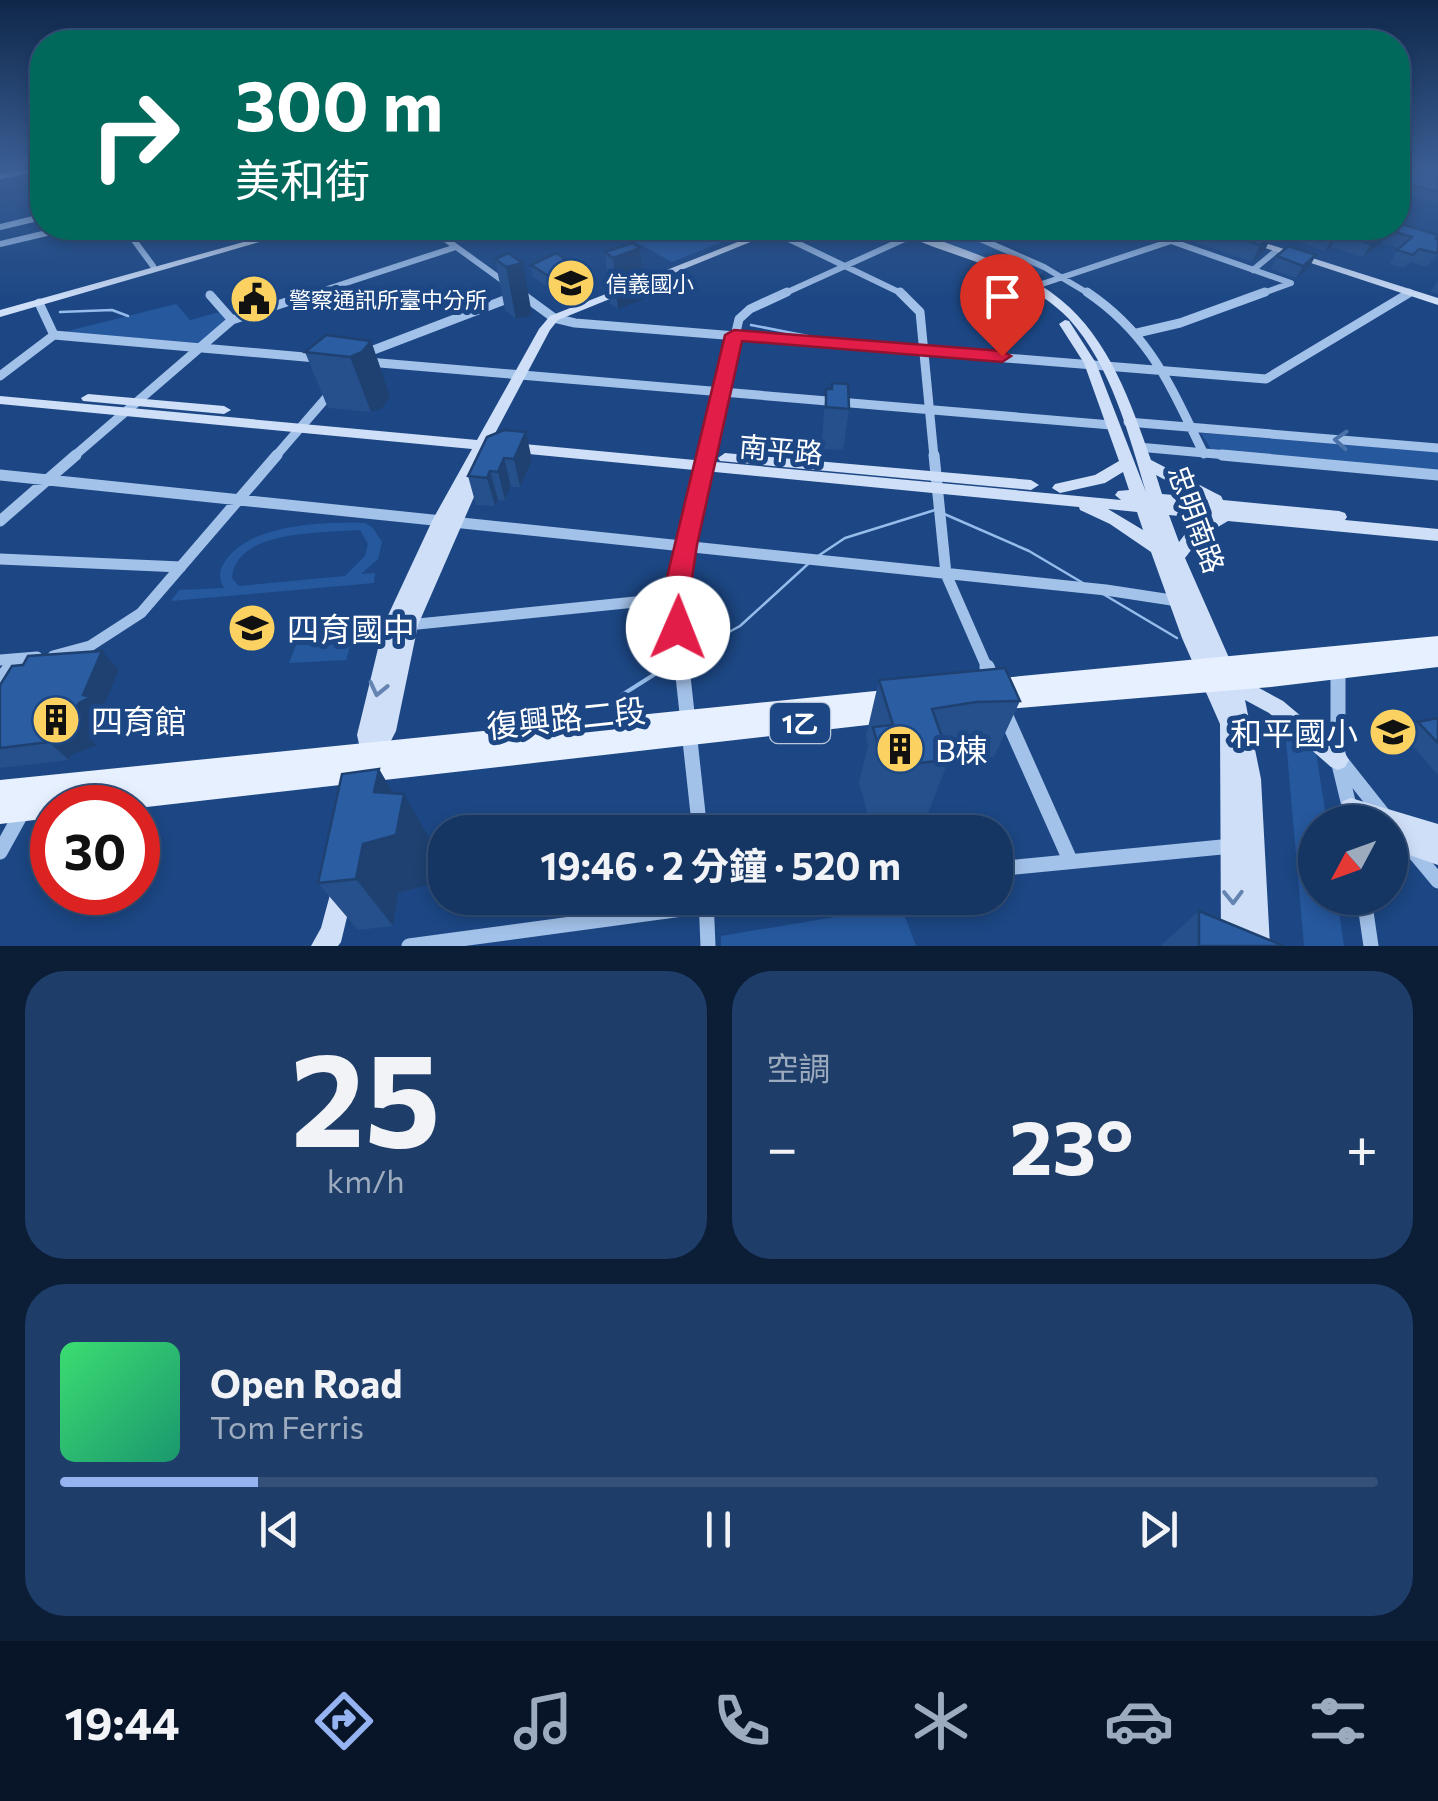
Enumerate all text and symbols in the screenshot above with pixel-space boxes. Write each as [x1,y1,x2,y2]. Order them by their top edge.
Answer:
text: 300 m [235,60,443,145]
icon: right [70,70,200,200]
text: 美和街 [235,151,370,206]
pin [960,254,1045,357]
school or university icon: 信義國小 [545,257,597,309]
icon: arrive [975,269,1030,324]
place label: 信義國小 [606,270,694,297]
public building icon: 警察通訊所臺中分所 [228,273,280,325]
place label: 警察通訊所臺中分所 [289,286,487,313]
street label: 南平路 [738,428,824,470]
one-way arrow [1332,430,1348,451]
street label: 忠明南路 [1162,461,1232,577]
position arrow [626,576,730,680]
school or university icon: 四育國中 [226,602,278,654]
place label: 四育國中 [287,608,415,648]
one-way arrow [369,680,390,697]
street label: 復興路二段 [484,689,648,745]
building icon: 四育館 [30,694,82,746]
place label: 四育館 [91,700,187,740]
road number: 1乙 [770,703,830,743]
school or university icon: 和平國小 [1367,706,1419,758]
place label: 和平國小 [1230,712,1358,752]
building icon: B棟 [874,723,926,775]
place label: B棟 [935,729,988,769]
speed limit sign: 30 [30,785,160,915]
north arrow [1298,805,1408,915]
map controls [1298,805,1408,915]
text: 19:46 · 2 分鐘 · 520 m [540,841,901,888]
one-way arrow [1223,889,1244,905]
text: 25 [291,1015,441,1174]
text: 空調 [767,1047,831,1087]
text: 23° [1010,1099,1134,1190]
text: − [767,1112,798,1179]
text: + [1346,1112,1378,1179]
text: km/h [327,1160,405,1200]
text: Open Road [210,1359,403,1406]
text: Tom Ferris [210,1406,364,1446]
icon: previous [252,1502,307,1557]
icon: pause [691,1502,746,1557]
icon: next [1131,1502,1186,1557]
icon: directions [309,1686,379,1756]
icon: music [508,1686,578,1756]
icon: phone [707,1686,777,1756]
icon: climate [906,1686,976,1756]
icon: car [1104,1686,1174,1756]
icon: filters [1303,1686,1373,1756]
text: 19:44 [64,1694,180,1749]

